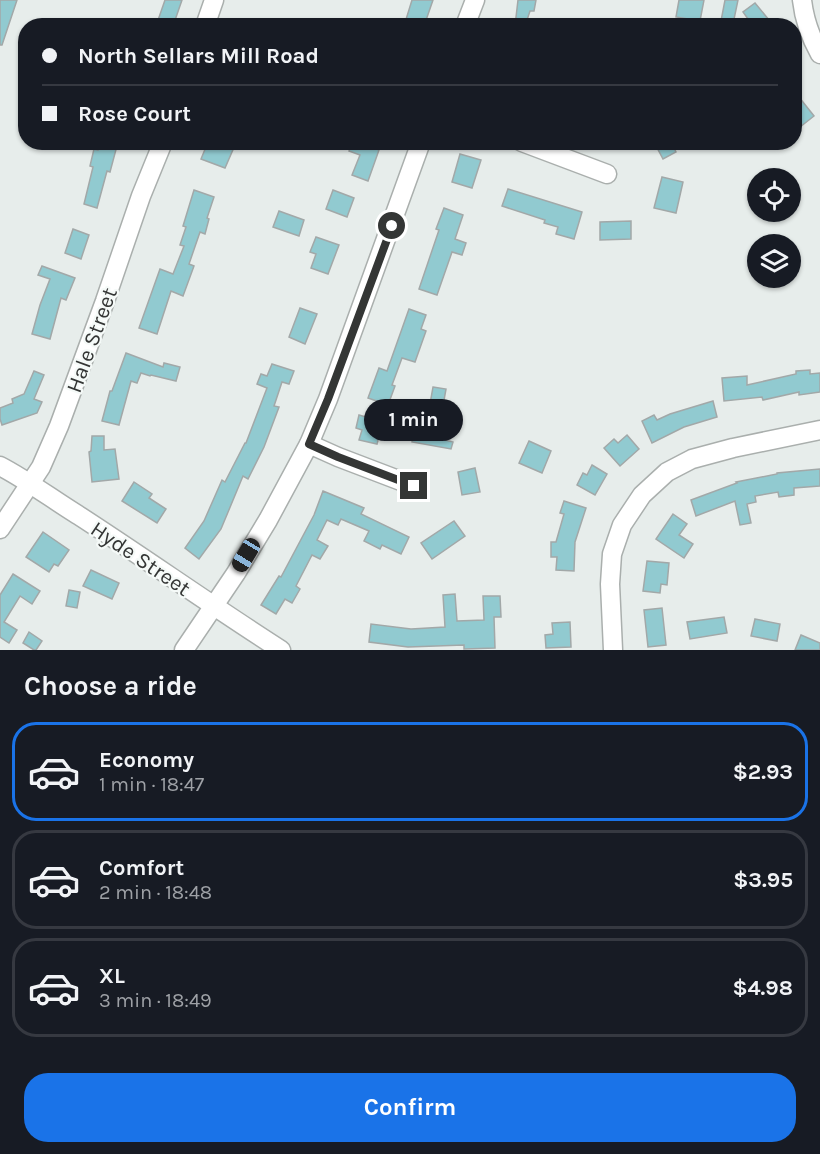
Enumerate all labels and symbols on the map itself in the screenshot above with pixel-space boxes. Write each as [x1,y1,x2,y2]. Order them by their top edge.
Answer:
route start [378,212,405,239]
street label: Hale Street [61,284,123,396]
callout: 1 min [364,399,464,441]
route end [400,472,427,499]
street label: Hyde Street [86,516,195,602]
car [229,535,263,575]

